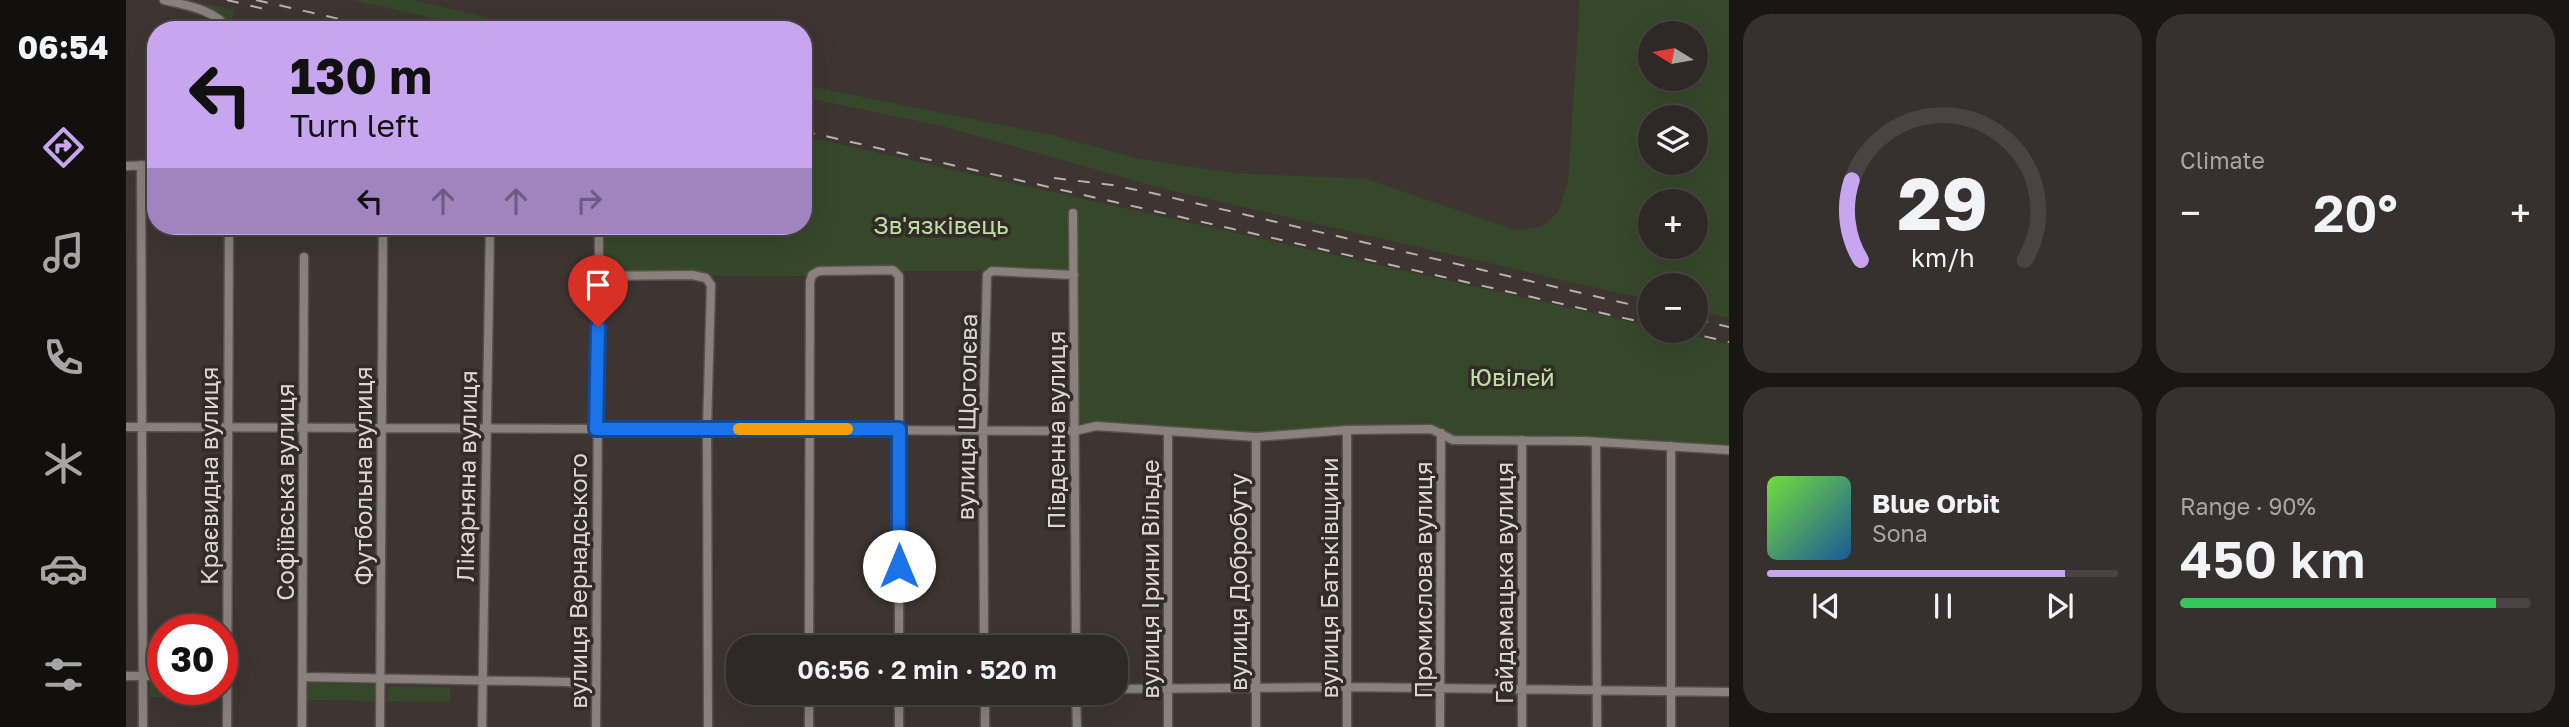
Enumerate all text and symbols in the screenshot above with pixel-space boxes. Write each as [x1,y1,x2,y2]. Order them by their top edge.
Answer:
north arrow [1638,21,1708,91]
map controls [1638,21,1708,343]
text: 06:54 [18,28,108,66]
text: 130 m [290,46,432,105]
icon: left [175,49,266,140]
button: layers [1638,105,1708,175]
text: Turn left [290,106,419,144]
icon: directions [39,123,88,172]
text: Climate [2180,146,2265,174]
text: 29 [1897,159,1988,246]
text: 20° [2313,181,2398,243]
icon: left [351,182,389,220]
icon: ahead [424,182,462,220]
icon: ahead [497,182,535,220]
icon: right [570,182,608,220]
button: + [1638,189,1708,259]
text: − [2180,190,2201,235]
text: + [2510,190,2531,235]
park label: Зв'язківець [873,210,1009,239]
icon: music [39,228,88,277]
text: km/h [1911,241,1974,272]
pin [568,255,628,327]
icon: arrive [579,266,617,304]
button: − [1638,273,1708,343]
street label: вулиця Щоголєва [950,313,982,521]
street label: Південна вулиця [1041,331,1070,529]
icon: phone [39,333,88,382]
park label: Ювілей [1469,362,1555,391]
street label: Футбольна вулиця [348,366,377,586]
street label: Краєвидна вулиця [194,367,223,585]
street label: Лікарняна вулиця [450,370,482,582]
street label: Софіївська вулиця [270,383,299,601]
icon: climate [39,439,88,488]
street label: вулиця Вернадського [563,453,592,709]
street label: вулиця Батьківщини [1314,457,1343,699]
street label: вулиця Ірини Вільде [1135,459,1164,699]
street label: Промислова вулиця [1408,461,1437,699]
street label: Гайдамацька вулиця [1489,462,1518,704]
street label: вулиця Добробуту [1223,473,1252,691]
text: Blue Orbit [1872,488,2000,519]
text: Range · 90% [2180,492,2316,520]
text: Sona [1872,519,1928,547]
text: 450 km [2180,527,2365,589]
position arrow [862,529,936,603]
icon: car [39,544,88,593]
icon: previous [1807,587,1845,625]
icon: pause [1924,587,1962,625]
icon: next [2041,587,2079,625]
speed limit sign: 30 [147,614,238,705]
icon: filters [39,650,88,699]
text: 06:56 · 2 min · 520 m [797,654,1057,685]

